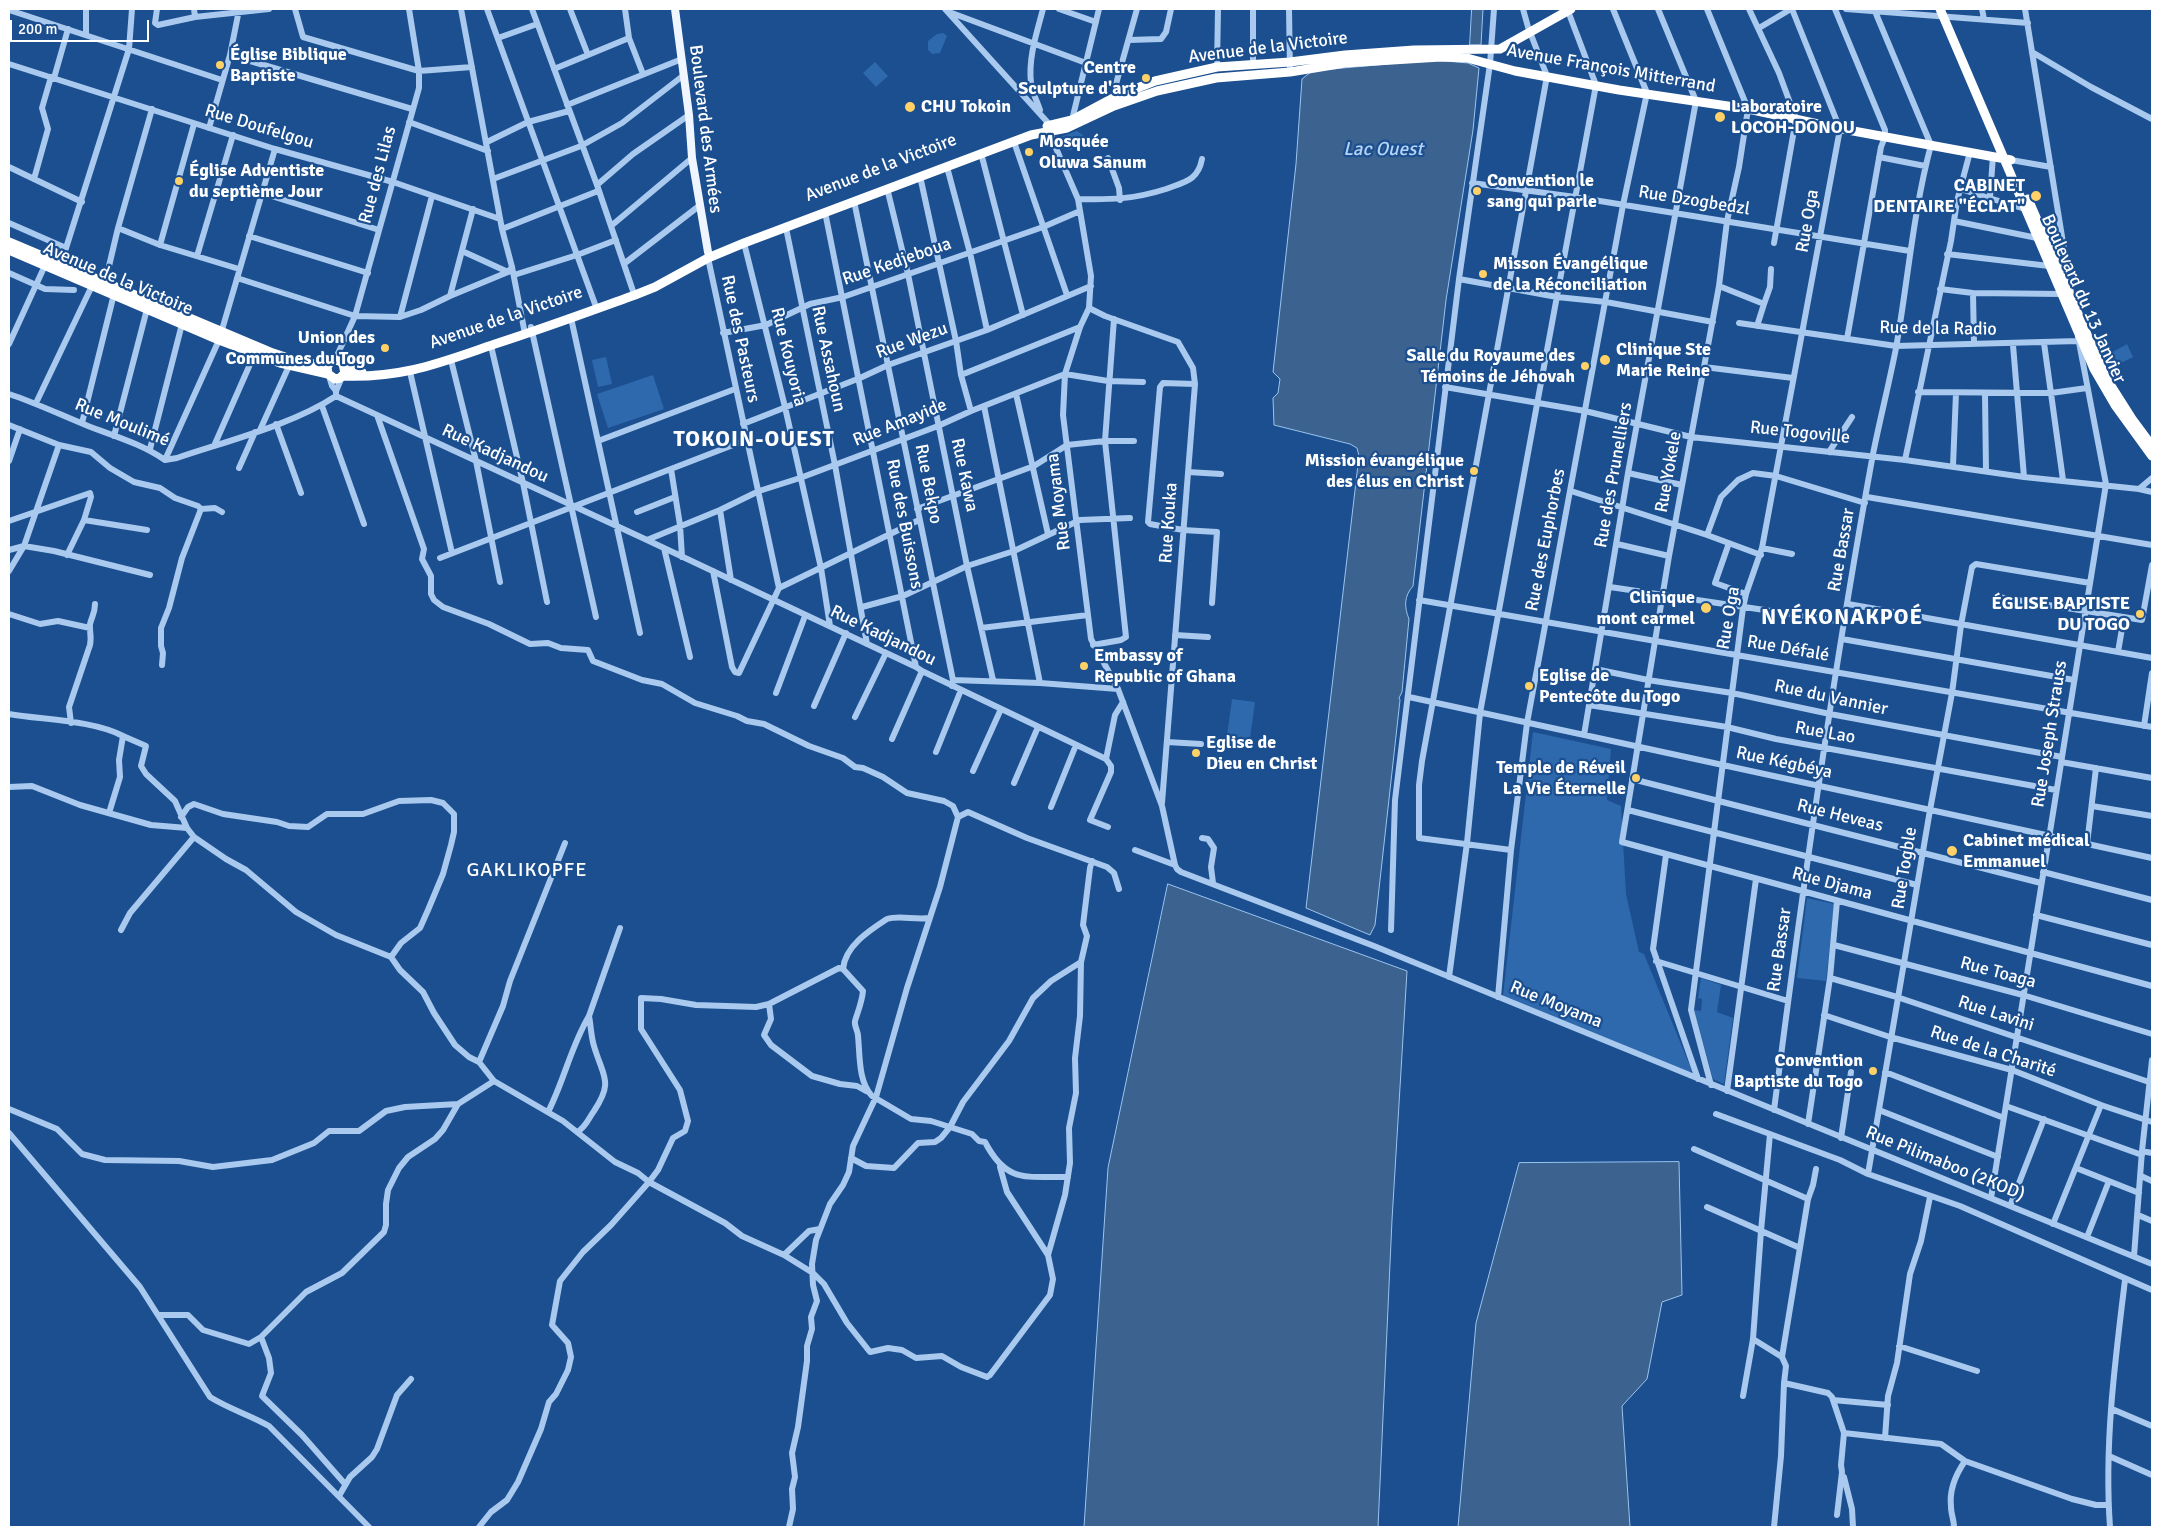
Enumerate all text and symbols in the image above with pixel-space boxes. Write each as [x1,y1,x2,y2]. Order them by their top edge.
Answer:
scale bar [12,10,151,42]
text: 200 m [18,20,58,38]
street label: Avenue de la Victoire [1187,27,1349,69]
street label: Avenue François Mitterrand [1505,40,1717,98]
place label: Église Biblique Baptiste [230,44,347,86]
street label: Boulevard des Armées [684,44,726,214]
place label: Centre Sculpture d'art [1018,57,1136,100]
marker: Église Biblique Baptiste [214,59,226,71]
marker: Centre Sculpture d'art [1140,72,1152,84]
place label: CHU Tokoin [921,96,1011,118]
place label: Laboratoire LOCOH-DONOU [1731,96,1855,138]
street label: Rue Doufelgou [202,100,316,154]
marker: CHU Tokoin [903,100,917,114]
marker: Laboratoire LOCOH-DONOU [1713,110,1727,124]
street label: Rue des Lilas [355,124,401,226]
street label: Avenue de la Victoire [802,129,960,207]
place label: Mosquée Oluwa Sanum [1039,131,1147,173]
water label: Lac Ouest [1343,139,1423,161]
marker: Mosquée Oluwa Sanum [1023,146,1035,158]
place label: Église Adventiste du septième Jour [189,160,324,202]
place label: Convention le sang qui parle [1487,170,1597,212]
marker: Église Adventiste du septième Jour [173,175,185,187]
place label: CABINET DENTAIRE "ÉCLAT" [1873,175,2025,218]
street label: Rue Dzogbedzl [1637,182,1751,220]
marker: Convention le sang qui parle [1471,185,1483,197]
street label: Rue Oga [1792,188,1824,254]
marker: CABINET DENTAIRE "ÉCLAT" [2029,189,2043,203]
street label: Boulevard du 13 Janvier [2036,211,2130,387]
street label: Rue Kedjeboua [840,233,954,291]
street label: Avenue de la Victoire [40,238,196,320]
place label: Misson Évangélique de la Réconciliation [1493,253,1648,296]
marker: Misson Évangélique de la Réconciliation [1477,268,1489,280]
street label: Rue des Pasteurs [716,273,764,405]
street label: Avenue de la Victoire [427,282,585,354]
street label: Rue Assahoun [806,304,850,414]
street label: Rue Kouyoria [765,305,811,409]
street label: Rue de la Radio [1879,317,1997,341]
street label: Rue Wezu [873,318,951,364]
place label: Union des Communes du Togo [225,327,375,369]
place label: Clinique Ste Marie Reine [1616,339,1711,382]
marker: Union des Communes du Togo [379,342,391,354]
place label: Salle du Royaume des Témoins de Jéhovah [1406,345,1575,388]
marker: Clinique Ste Marie Reine [1598,353,1612,367]
marker: Salle du Royaume des Témoins de Jéhovah [1579,360,1591,372]
street label: Rue Moulimé [71,394,173,452]
street label: Rue Amayide [850,394,950,452]
street label: Rue des Prunelliers [1591,401,1637,549]
street label: Rue Togoville [1749,417,1851,449]
street label: Rue Kadjandou [438,420,552,488]
district label: TOKOIN-OUEST [672,427,836,453]
street label: Rue Yokele [1651,430,1687,514]
street label: Rue Kawa [946,436,982,514]
street label: Rue Bekpo [910,442,946,526]
place label: Mission évangélique des élus en Christ [1305,450,1464,492]
street label: Rue Moyama [1042,452,1076,552]
street label: Rue des Buissons [881,457,927,591]
marker: Mission évangélique des élus en Christ [1468,465,1480,477]
street label: Rue des Euphorbes [1522,467,1570,613]
street label: Rue Kouka [1155,482,1183,564]
street label: Rue Bassar [1824,506,1860,594]
street label: Rue Oga [1713,585,1745,651]
place label: Clinique mont carmel [1596,587,1695,630]
place label: ÉGLISE BAPTISTE DU TOGO [1992,593,2130,636]
street label: Rue Kadjandou [827,601,939,671]
marker: Clinique mont carmel [1699,601,1713,615]
district label: NYÉKONAKPOÉ [1760,605,1924,631]
marker: ÉGLISE BAPTISTE DU TOGO [2134,608,2146,620]
street label: Rue Défalé [1745,631,1831,667]
place label: Embassy of Republic of Ghana [1094,645,1236,688]
street label: Rue Joseph Strauss [2028,659,2072,809]
marker: Embassy of Republic of Ghana [1078,660,1090,672]
place label: Eglise de Pentecôte du Togo [1539,665,1680,708]
street label: Rue du Vannier [1772,675,1890,721]
marker: Eglise de Pentecôte du Togo [1523,680,1535,692]
street label: Rue Lao [1793,717,1857,749]
place label: Eglise de Dieu en Christ [1206,732,1317,774]
street label: Rue Kégbéya [1734,742,1834,784]
marker: Eglise de Dieu en Christ [1190,747,1202,759]
place label: Temple de Réveil La Vie Éternelle [1496,757,1626,800]
marker: Temple de Réveil La Vie Éternelle [1630,772,1642,784]
street label: Rue Heveas [1795,795,1885,837]
street label: Rue Togble [1888,825,1922,911]
place label: Cabinet médical Emmanuel [1963,830,2090,872]
marker: Cabinet médical Emmanuel [1945,844,1959,858]
district label: GAKLIKOPFE [465,859,589,883]
street label: Rue Djama [1789,863,1875,905]
street label: Rue Bassar [1763,907,1797,993]
street label: Rue Toaga [1958,953,2038,993]
street label: Rue Moyama [1507,977,1605,1033]
street label: Rue Lavini [1955,992,2037,1036]
street label: Rue de la Charité [1927,1022,2059,1082]
place label: Convention Baptiste du Togo [1734,1050,1863,1092]
marker: Convention Baptiste du Togo [1867,1065,1879,1077]
street label: Rue Pilimaboo (2KOD) [1862,1122,2028,1206]

